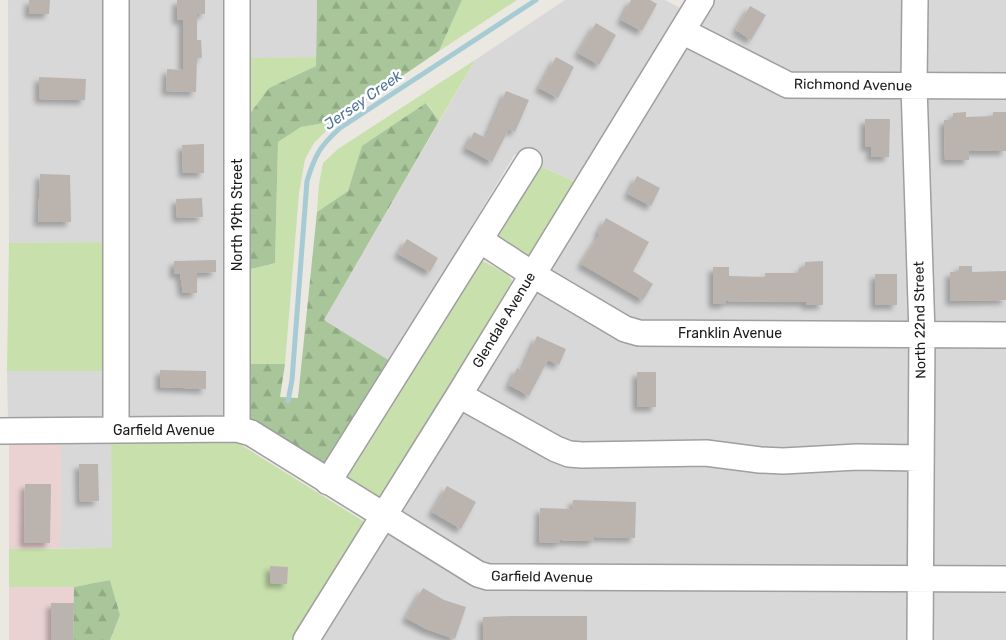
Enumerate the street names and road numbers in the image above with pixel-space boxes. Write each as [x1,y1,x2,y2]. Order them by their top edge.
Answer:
street label: Richmond Avenue [794,75,912,95]
street label: North 19th Street [229,158,246,271]
street label: North 22nd Street [910,261,930,379]
street label: Glendale Avenue [469,269,539,371]
street label: Franklin Avenue [678,325,782,342]
street label: Garfield Avenue [113,422,215,439]
street label: Garfield Avenue [491,568,593,586]

